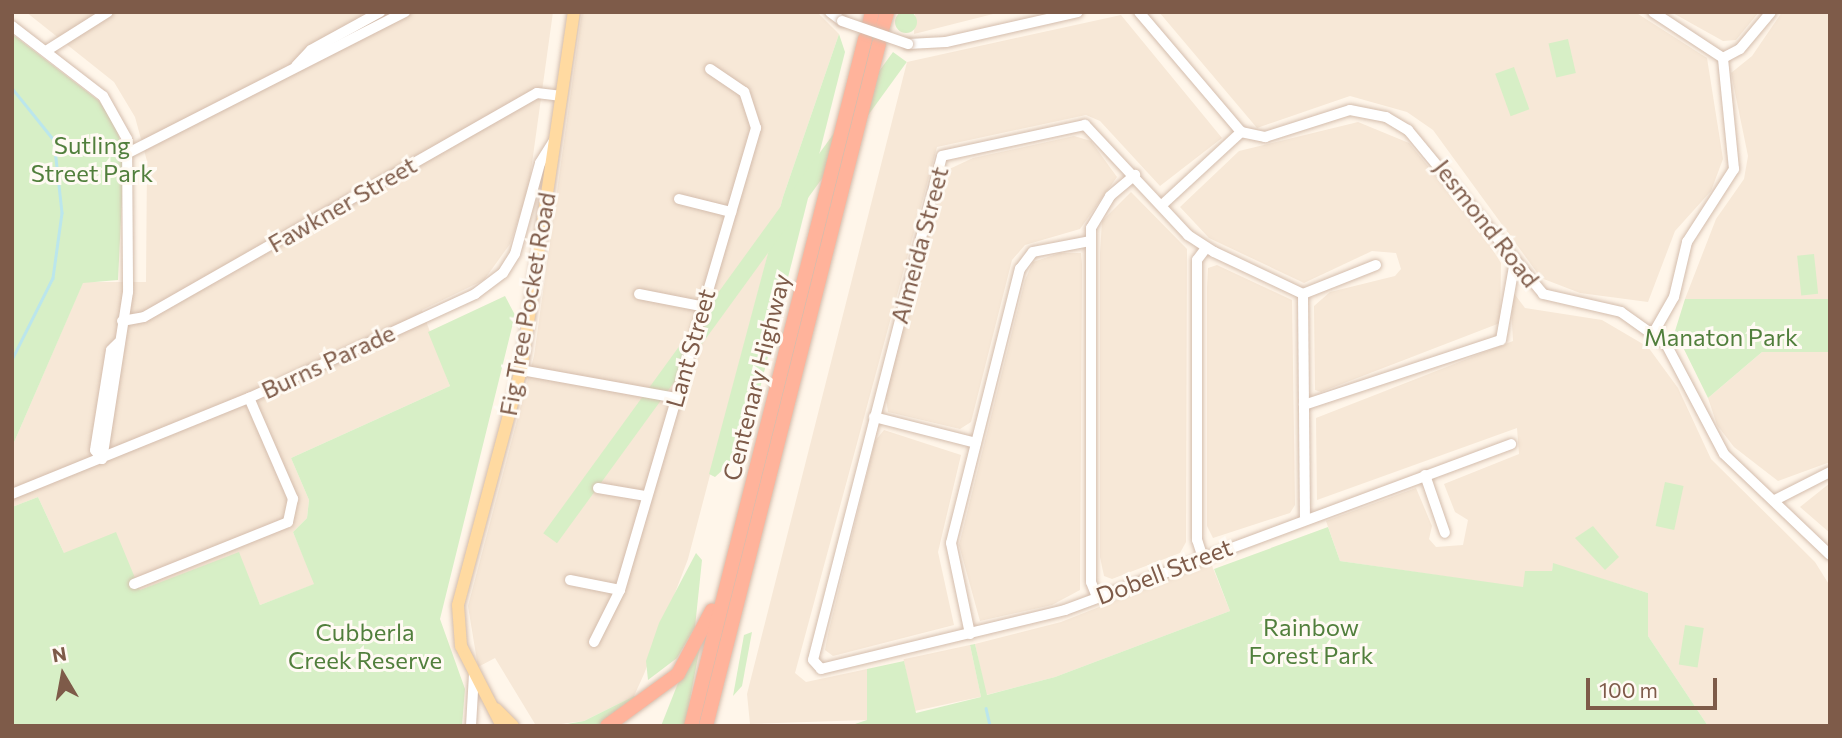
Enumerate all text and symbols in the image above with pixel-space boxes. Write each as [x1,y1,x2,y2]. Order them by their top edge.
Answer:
park label: Sutling Street Park [31,131,153,187]
street label: Fawkner Street [263,150,421,258]
street label: Jesmond Road [1428,153,1546,293]
street label: Almeida Street [884,163,954,327]
street label: Fig Tree Pocket Road [493,190,561,418]
street label: Centenary Highway [716,270,796,484]
street label: Lant Street [659,285,721,411]
street label: Burns Parade [257,318,399,404]
park label: Manaton Park [1644,323,1798,351]
street label: Dobell Street [1092,532,1236,610]
park label: Rainbow Forest Park [1249,613,1373,669]
park label: Cubberla Creek Reserve [288,618,442,674]
north arrow [28,640,98,710]
text: N [50,641,68,666]
scale bar [1590,664,1721,708]
text: 100 m [1599,677,1658,702]

